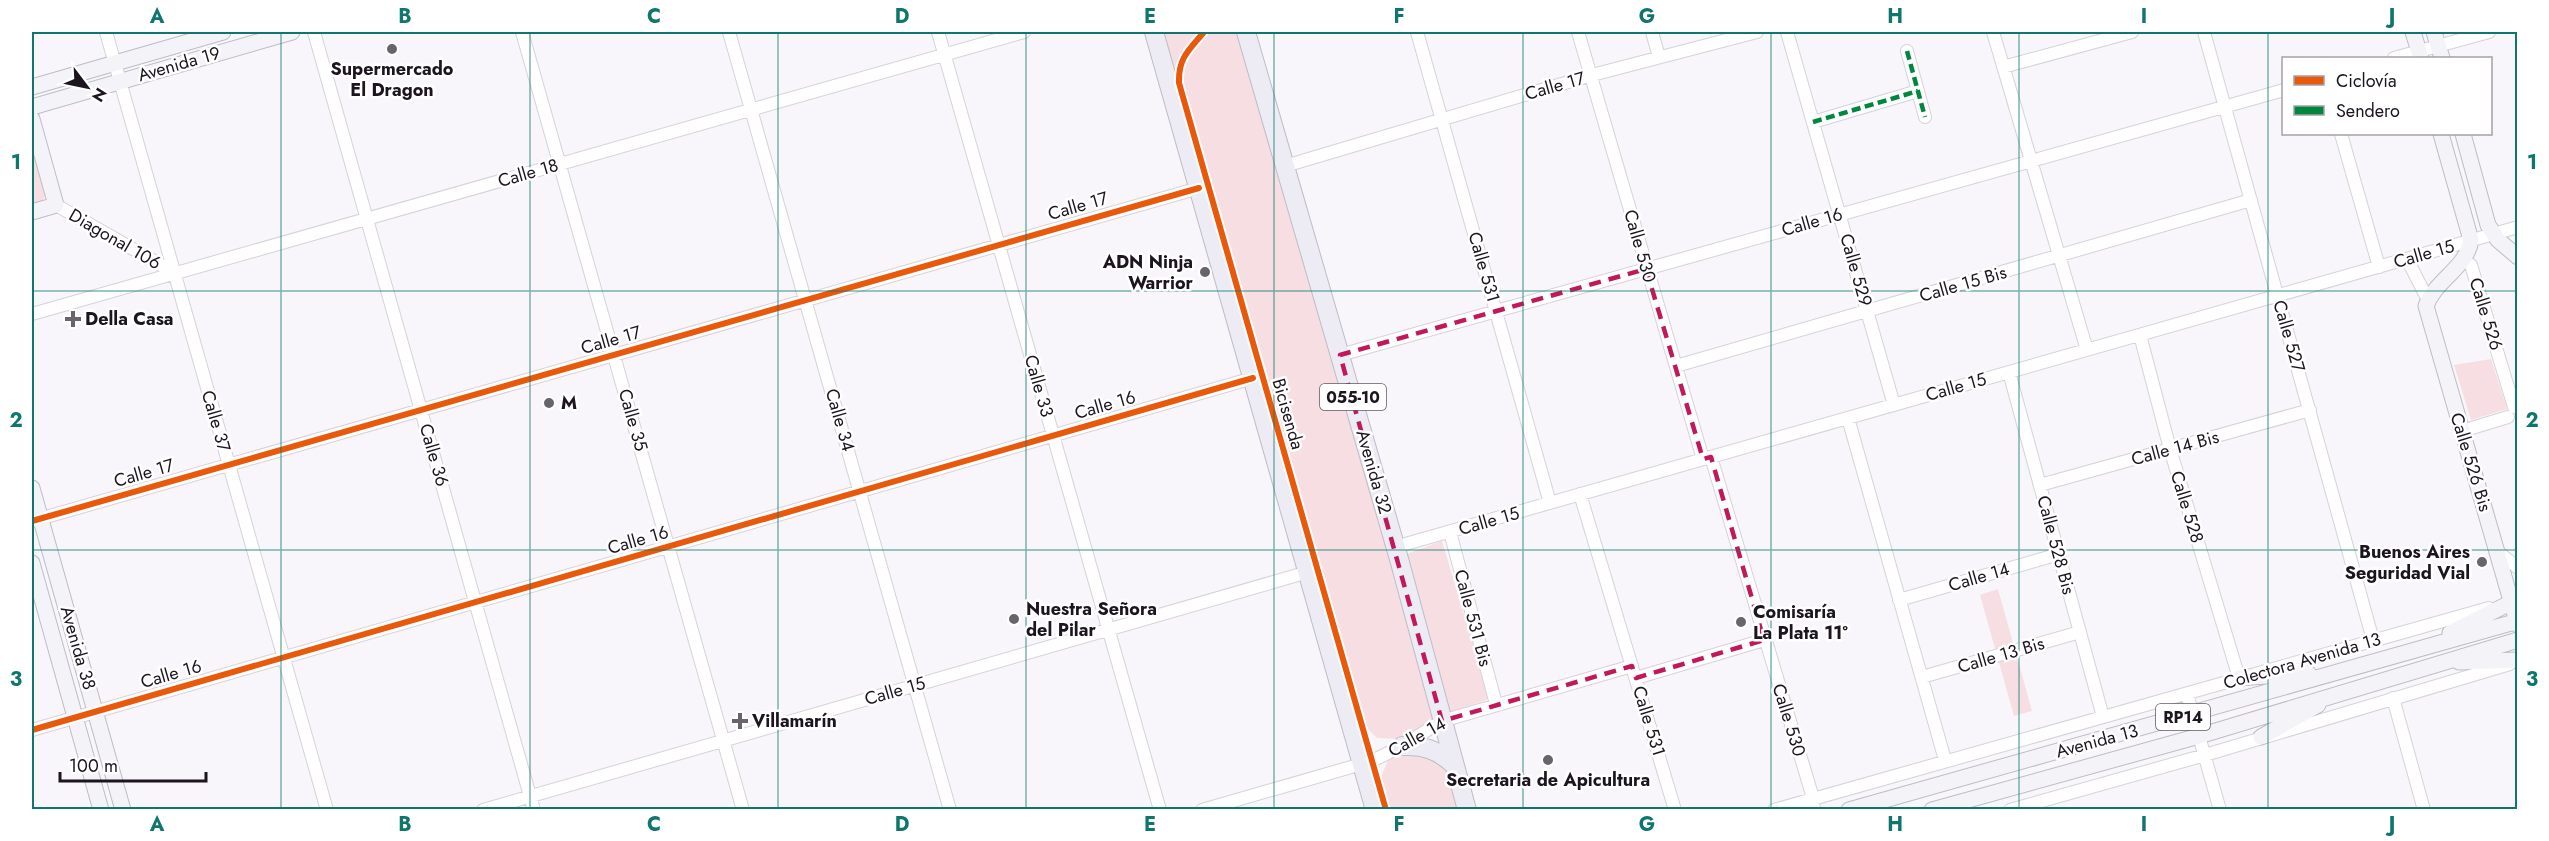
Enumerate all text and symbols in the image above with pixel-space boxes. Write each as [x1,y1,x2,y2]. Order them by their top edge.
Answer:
text: A [149,2,165,31]
text: B [398,2,412,31]
text: C [647,2,661,31]
text: D [895,2,909,31]
text: E [1144,2,1156,31]
text: F [1393,2,1405,31]
text: G [1639,2,1655,31]
text: H [1887,2,1903,31]
text: I [2141,2,2147,31]
text: J [2385,2,2395,31]
street label: Avenida 19 [135,40,223,88]
marker: Supermercado El Dragon [385,42,399,56]
place label: Supermercado El Dragon [331,56,454,103]
north arrow [57,57,117,117]
legend [2282,57,2492,135]
street label: Calle 17 [1522,65,1589,107]
text: Ciclovía [2336,68,2397,94]
text: N [86,83,112,106]
text: Sendero [2336,98,2400,124]
text: 1 [11,148,21,177]
text: 1 [2527,148,2537,177]
street label: Calle 18 [495,152,561,194]
street label: Calle 17 [1045,185,1112,227]
street label: Calle 16 [1778,201,1846,243]
street label: Diagonal 106 [64,202,166,276]
street label: Calle 530 [1617,207,1663,286]
street label: Calle 531 [1462,229,1506,305]
street label: Calle 529 [1833,231,1879,309]
street label: Calle 15 [2391,233,2457,275]
place label: ADN Ninja Warrior [1102,249,1194,296]
street label: Calle 15 Bis [1916,259,2010,309]
marker: ADN Ninja Warrior [1198,265,1212,279]
street label: Calle 526 [2463,274,2509,354]
street label: Calle 527 [2266,297,2312,376]
place label: Della Casa [85,306,174,332]
marker: Della Casa [66,312,80,326]
street label: Calle 17 [578,319,645,361]
street label: Calle 33 [1018,352,1060,420]
street label: Calle 15 [1923,366,1989,408]
street label: Bicisenda [1265,375,1311,453]
street label: Calle 16 [1071,384,1139,426]
road number: 055-10 [1320,384,1386,410]
street label: Calle 35 [612,386,654,454]
street label: Calle 34 [819,386,861,454]
street label: Calle 37 [195,387,237,455]
place label: M [561,390,577,416]
marker: M [542,396,556,410]
text: 2 [9,406,23,435]
text: 2 [2525,406,2539,435]
street label: Calle 526 Bis [2444,409,2498,515]
street label: Calle 36 [413,421,455,489]
street label: Calle 14 Bis [2128,424,2222,472]
street label: Avenida 32 [1350,427,1398,517]
street label: Calle 17 [111,452,178,494]
street label: Calle 528 [2164,468,2210,546]
street label: Calle 528 Bis [2030,493,2082,597]
street label: Calle 15 [1456,500,1522,542]
street label: Calle 16 [604,519,672,561]
place label: Buenos Aires Seguridad Vial [2345,539,2470,586]
marker: Buenos Aires Seguridad Vial [2475,555,2489,569]
street label: Calle 14 [1945,556,2013,598]
street label: Calle 531 Bis [1448,567,1498,669]
place label: Nuestra Señora del Pilar [1026,596,1157,643]
place label: Comisaría La Plata 11° [1753,599,1849,646]
street label: Avenida 38 [54,603,102,693]
marker: Nuestra Señora del Pilar [1007,612,1021,626]
marker: Comisaría La Plata 11° [1734,615,1748,629]
street label: Colectora Avenida 13 [2220,626,2384,696]
street label: Calle 13 Bis [1955,630,2047,680]
street label: Calle 16 [137,653,205,695]
text: 3 [10,665,22,694]
text: 3 [2526,665,2538,694]
street label: Calle 15 [862,670,928,712]
street label: Calle 530 [1766,680,1812,760]
street label: Calle 531 [1626,683,1672,759]
road number: RP14 [2156,704,2210,730]
place label: Villamarín [751,708,837,734]
street label: Calle 14 [1383,710,1451,764]
marker: Villamarín [733,714,747,728]
street label: Avenida 13 [2053,717,2141,764]
scale bar [60,745,206,783]
text: 100 m [69,753,118,779]
marker: Secretaria de Apicultura [1541,753,1555,767]
place label: Secretaria de Apicultura [1446,767,1650,793]
text: A [149,810,165,839]
text: B [398,810,412,839]
text: C [647,810,661,839]
text: D [895,810,909,839]
text: E [1144,810,1156,839]
text: F [1393,810,1405,839]
text: G [1639,810,1655,839]
text: H [1887,810,1903,839]
text: I [2141,810,2147,839]
text: J [2385,810,2395,839]

